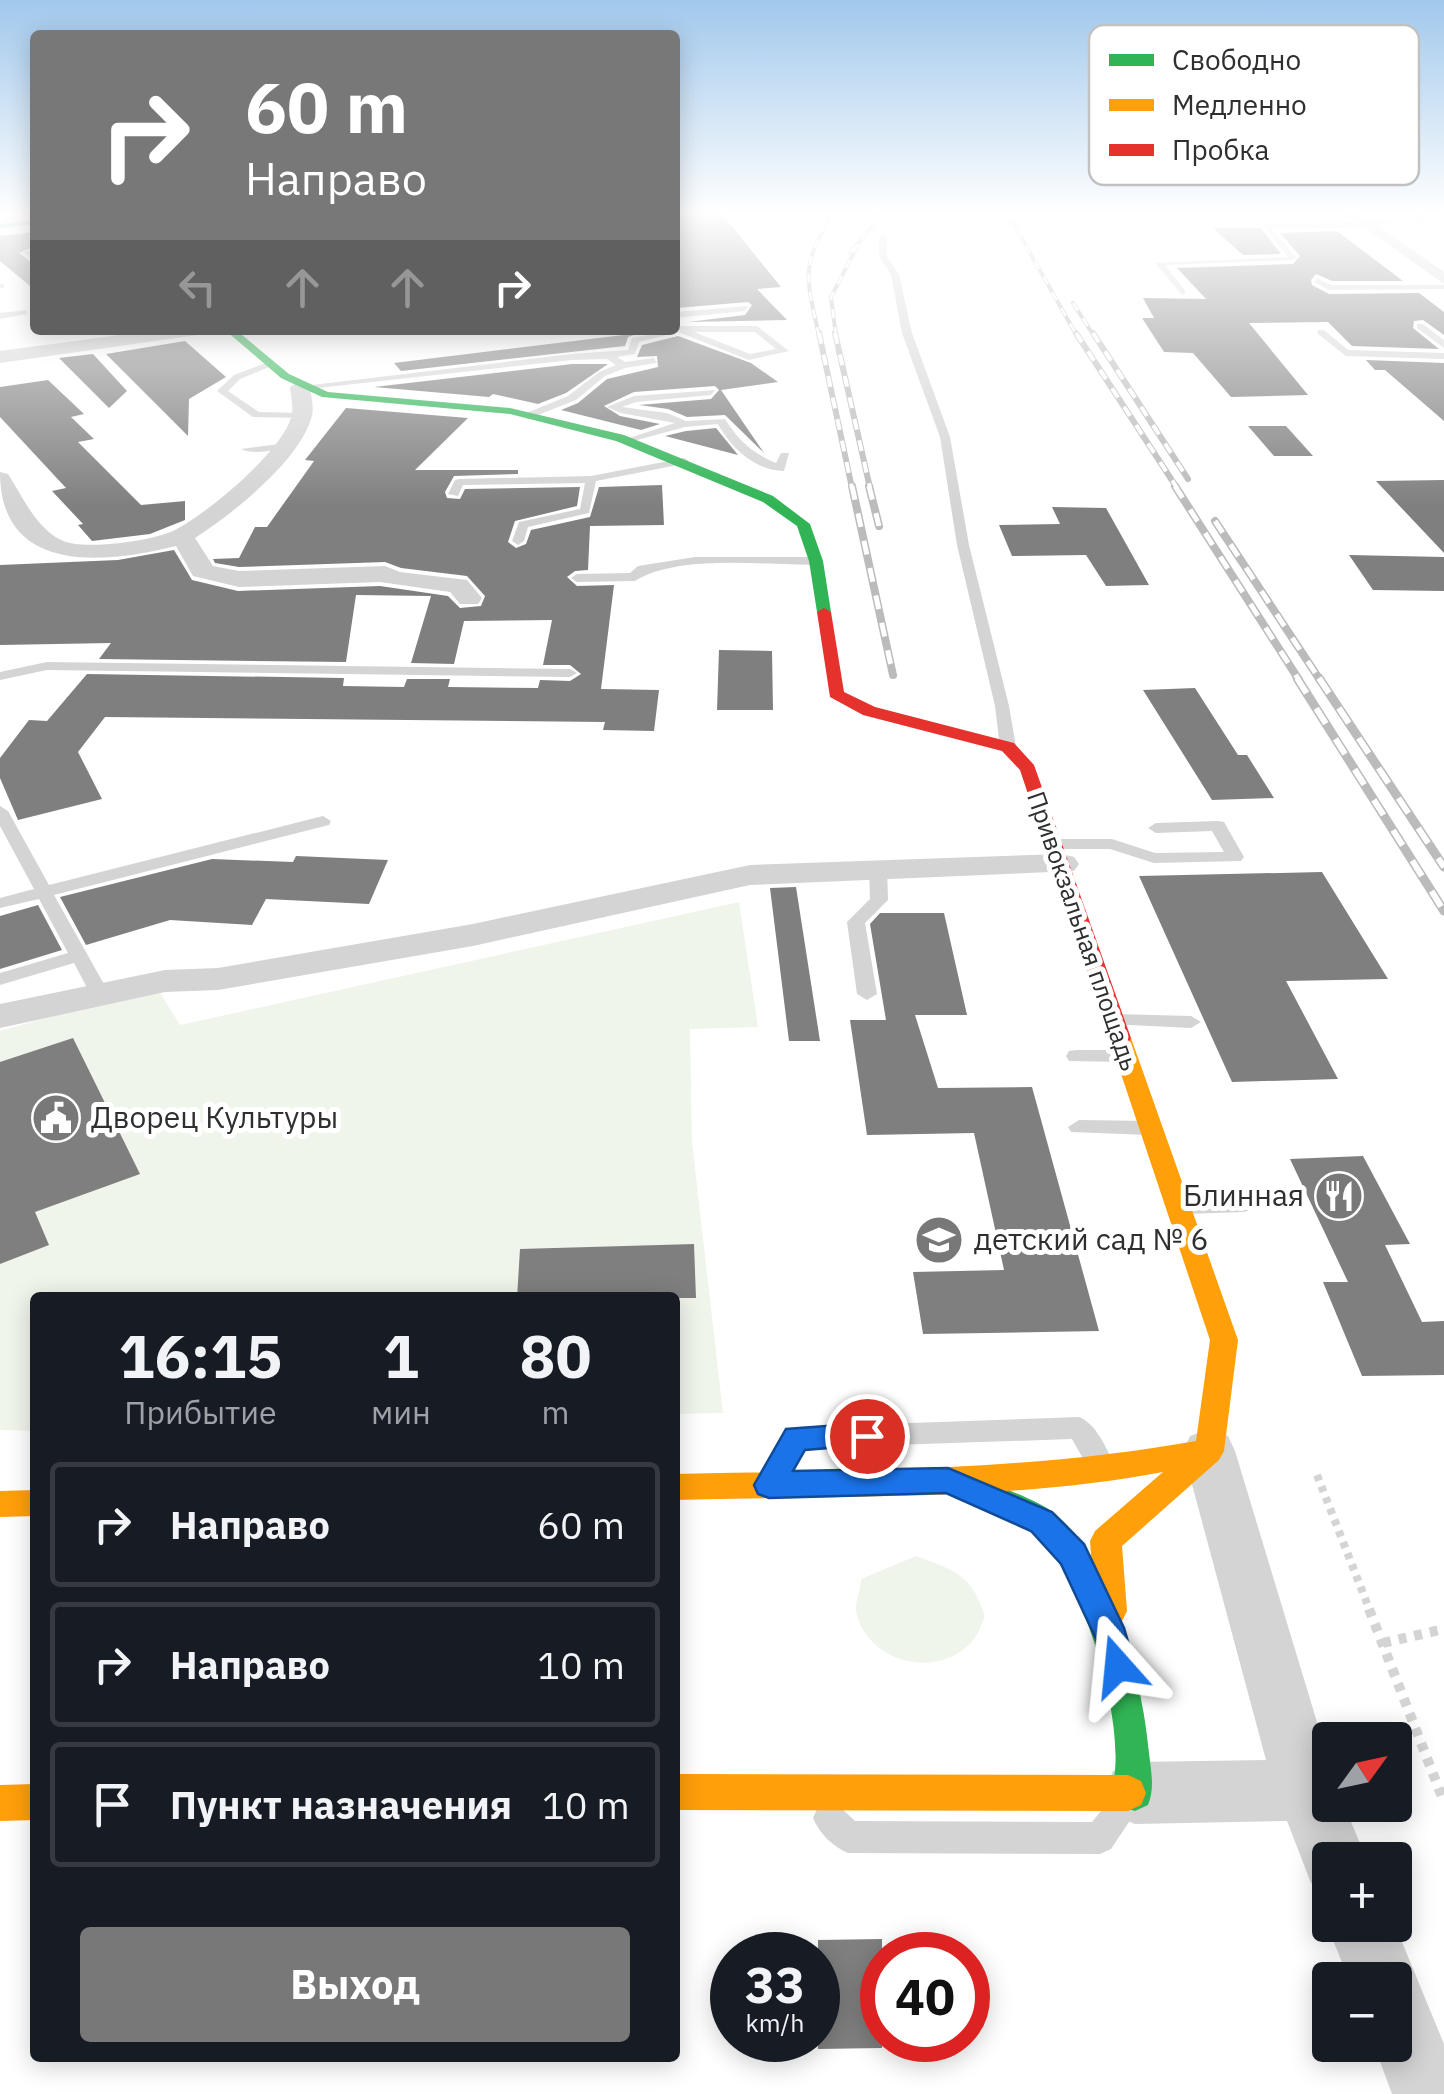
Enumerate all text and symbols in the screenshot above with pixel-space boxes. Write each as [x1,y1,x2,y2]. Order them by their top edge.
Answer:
legend [1089,25,1419,185]
text: Свободно [1172,41,1301,78]
text: 60 m [245,61,408,152]
icon: right [80,70,210,200]
text: Медленно [1172,86,1307,123]
text: Пробка [1172,131,1269,168]
text: Направо [245,149,427,207]
icon: left [170,260,225,315]
icon: ahead [275,260,330,315]
icon: ahead [380,260,435,315]
icon: right [485,260,540,315]
street label: Привокзальная площадь [1020,787,1147,1075]
public building icon: Дворец Культуры [30,1092,82,1144]
place label: Дворец Культуры [91,1097,338,1136]
restaurant icon: Блинная [1313,1170,1365,1222]
place label: Блинная [1183,1175,1304,1214]
school or university icon: детский сад № 6 [913,1214,965,1266]
place label: детский сад № 6 [974,1219,1208,1258]
text: 16:15 [119,1316,282,1395]
text: 1 [383,1316,419,1395]
text: 80 [519,1316,591,1395]
text: Прибытие [124,1391,277,1433]
text: мин [371,1391,431,1433]
text: m [541,1391,569,1433]
pin [825,1394,910,1479]
icon: arrive [840,1409,895,1464]
icon: right [85,1497,140,1552]
text: Направо [170,1500,330,1549]
text: 60 m [537,1500,625,1549]
position arrow [1066,1614,1170,1718]
icon: right [85,1637,140,1692]
text: Направо [170,1640,330,1689]
text: 10 m [537,1640,625,1689]
north arrow [1312,1722,1412,1822]
map controls [1312,1722,1412,2062]
icon: arrive [85,1777,140,1832]
text: Пункт назначения [170,1780,512,1829]
text: 10 m [542,1780,630,1829]
button: + [1312,1842,1412,1942]
button: Выход [80,1927,630,2042]
speed limit sign: 40 [860,1932,990,2062]
text: 33 [745,1952,805,2017]
button: − [1312,1962,1412,2062]
text: km/h [746,2006,804,2039]

